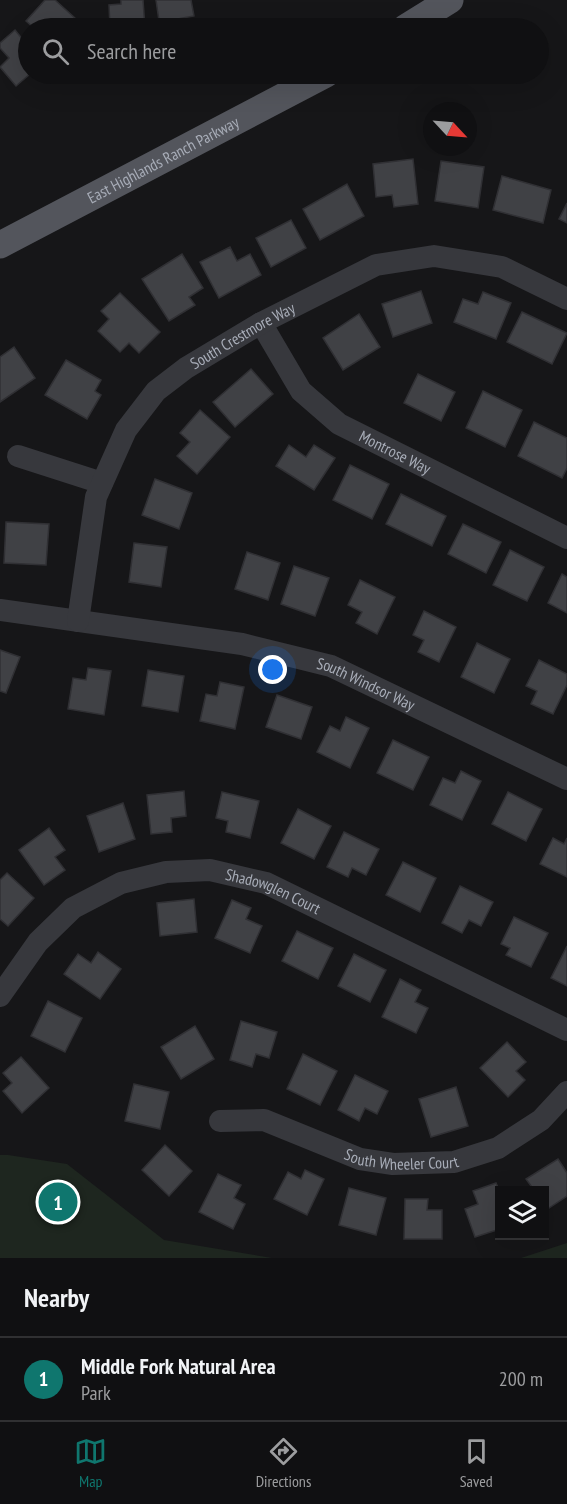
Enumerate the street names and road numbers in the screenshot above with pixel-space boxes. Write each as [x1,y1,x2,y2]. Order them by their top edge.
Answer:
street label: East Highlands Ranch Parkway [84,112,242,208]
street label: South Crestmore Way [186,298,298,373]
street label: Montrose Way [356,426,434,478]
street label: South Windsor Way [315,653,418,715]
street label: Shadowglen Court [224,864,325,918]
street label: South Wheeler Court [342,1144,462,1174]

